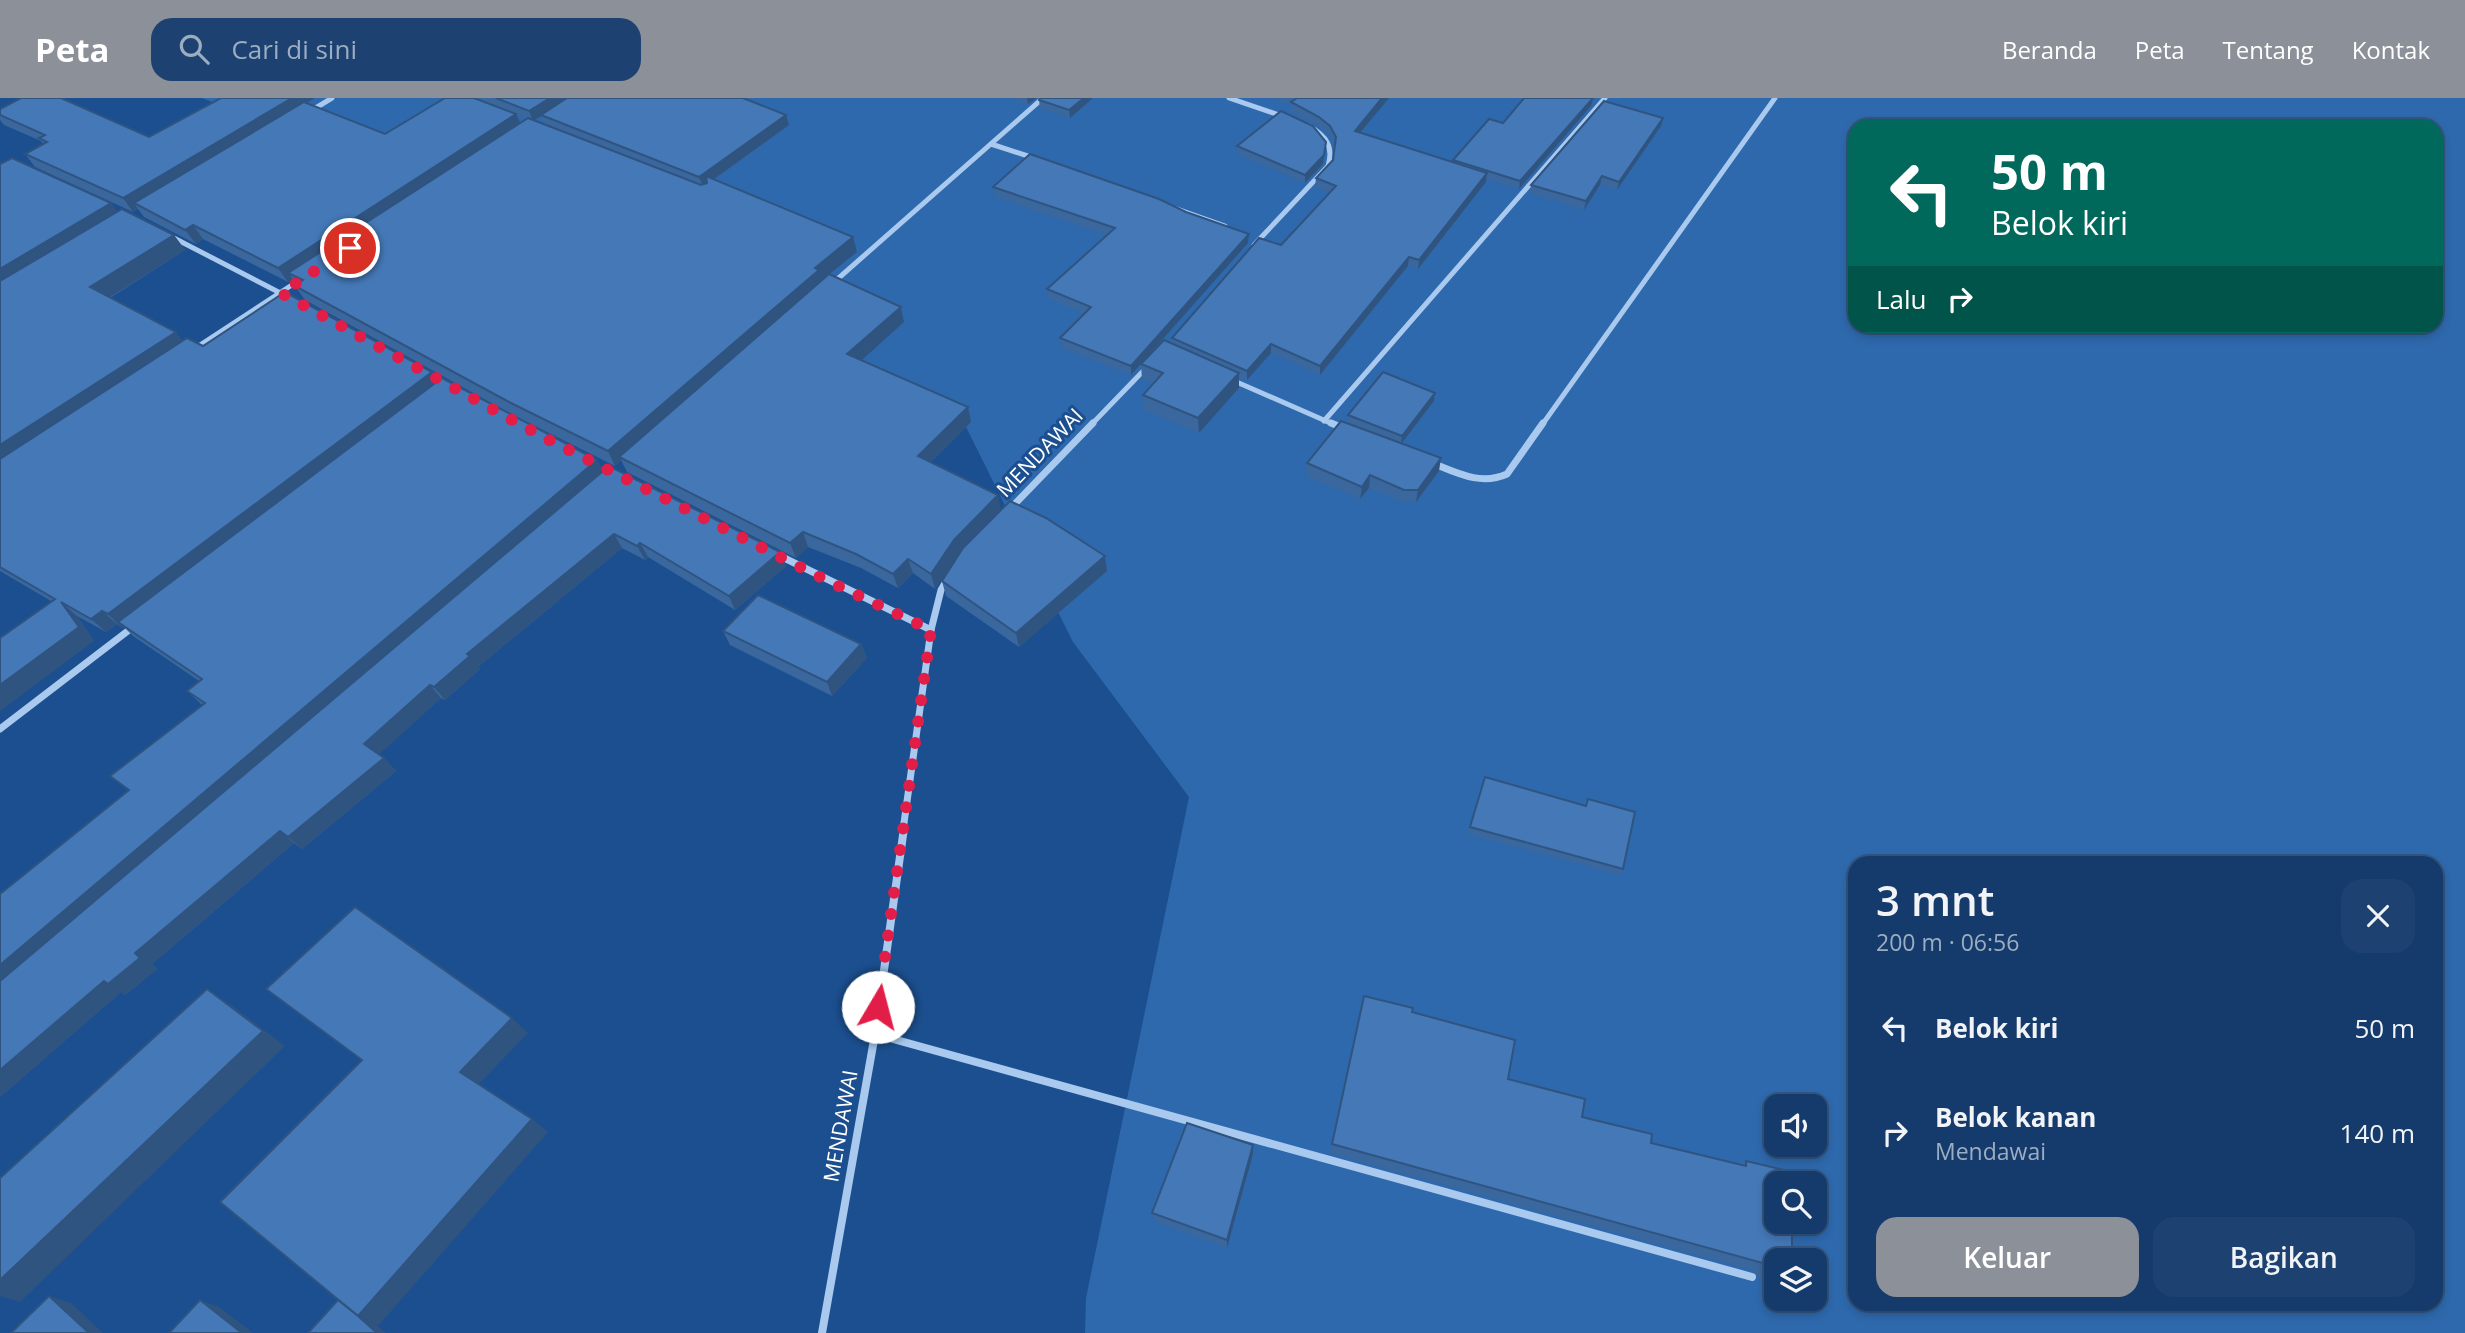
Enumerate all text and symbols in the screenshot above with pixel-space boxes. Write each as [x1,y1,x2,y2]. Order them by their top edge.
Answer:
search box [151,18,641,81]
text: Peta [35,27,109,72]
icon: search [175,30,213,68]
text: Cari di sini [231,31,357,67]
text: Beranda [2002,33,2097,66]
text: Peta [2135,33,2185,66]
text: Tentang [2223,33,2314,66]
text: Kontak [2352,33,2430,66]
text: 50 m [1991,138,2108,204]
icon: left [1876,147,1967,238]
text: Belok kiri [1991,201,2128,244]
pin [320,218,380,278]
icon: arrive [331,229,369,267]
icon: right [1941,280,1979,318]
text: Lalu [1876,281,1927,317]
street label: MENDAWAI [990,402,1089,503]
text: 3 mnt [1876,871,1994,928]
button: close [2341,879,2415,953]
text: 200 m · 06:56 [1876,926,2019,958]
position arrow [841,970,915,1044]
icon: left [1876,1009,1914,1047]
text: Belok kiri [1935,1010,2059,1046]
text: 50 m [2354,1010,2415,1046]
street label: MENDAWAI [816,1068,864,1184]
map controls [1764,1094,1827,1311]
button: sound [1764,1094,1827,1157]
text: Belok kanan [1935,1099,2096,1135]
icon: right [1876,1114,1914,1152]
text: 140 m [2340,1115,2415,1151]
text: Mendawai [1935,1135,2046,1167]
button: search [1764,1171,1827,1234]
button: Keluar [1876,1217,2139,1297]
button: Bagikan [2153,1217,2415,1297]
button: layers [1764,1248,1827,1311]

